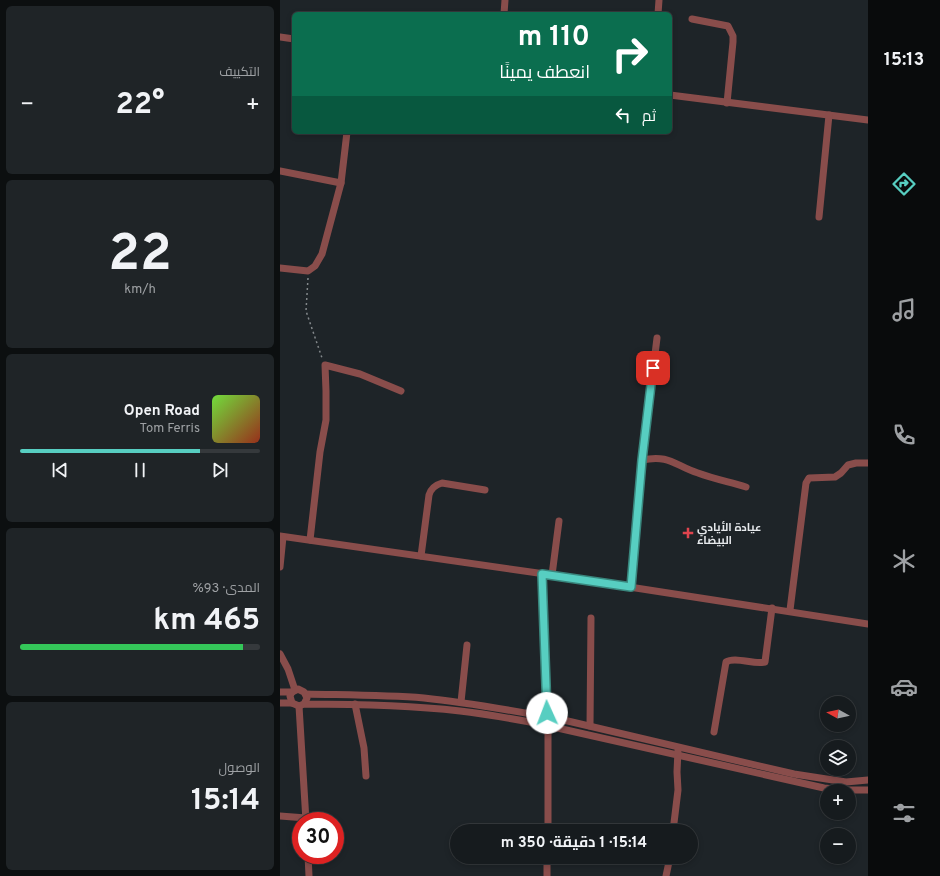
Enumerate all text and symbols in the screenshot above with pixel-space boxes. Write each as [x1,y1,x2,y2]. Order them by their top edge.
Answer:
text: 110 m [518,20,590,56]
icon: right [604,28,656,80]
text: 15:13 [884,49,924,72]
text: انعطف يمينًا [499,62,590,85]
text: التكييف [219,65,260,81]
text: 22° [115,87,165,124]
text: − [20,92,34,119]
text: + [246,92,260,119]
icon: left [612,104,634,126]
text: ثم [642,108,656,127]
icon: directions [890,170,918,198]
text: 22 [108,223,172,289]
text: km/h [124,282,156,298]
icon: music [890,296,918,324]
pin [636,351,670,385]
icon: arrive [642,357,664,379]
text: Open Road [124,402,200,421]
text: Tom Ferris [140,421,200,437]
icon: phone [890,421,918,449]
icon: previous [49,459,71,481]
icon: pause [129,459,151,481]
icon: next [209,459,231,481]
place label: عيادة الأيادي البيضاء [697,521,761,548]
marker: عيادة الأيادي البيضاء [682,527,694,539]
icon: climate [890,547,918,575]
text: المدى · 93% [193,581,260,597]
text: 465 km [153,603,260,640]
icon: car [890,673,918,701]
position arrow [526,692,568,734]
north arrow [820,696,856,732]
map controls [820,696,856,864]
button: layers [820,740,856,776]
text: الوصول [219,761,260,777]
text: 15:14 [191,783,260,820]
button: + [820,784,856,820]
icon: filters [890,799,918,827]
speed limit sign: 30 [292,812,344,864]
button: − [820,828,856,864]
text: 15:14 · 1 دقيقة · 350 m [501,834,647,853]

